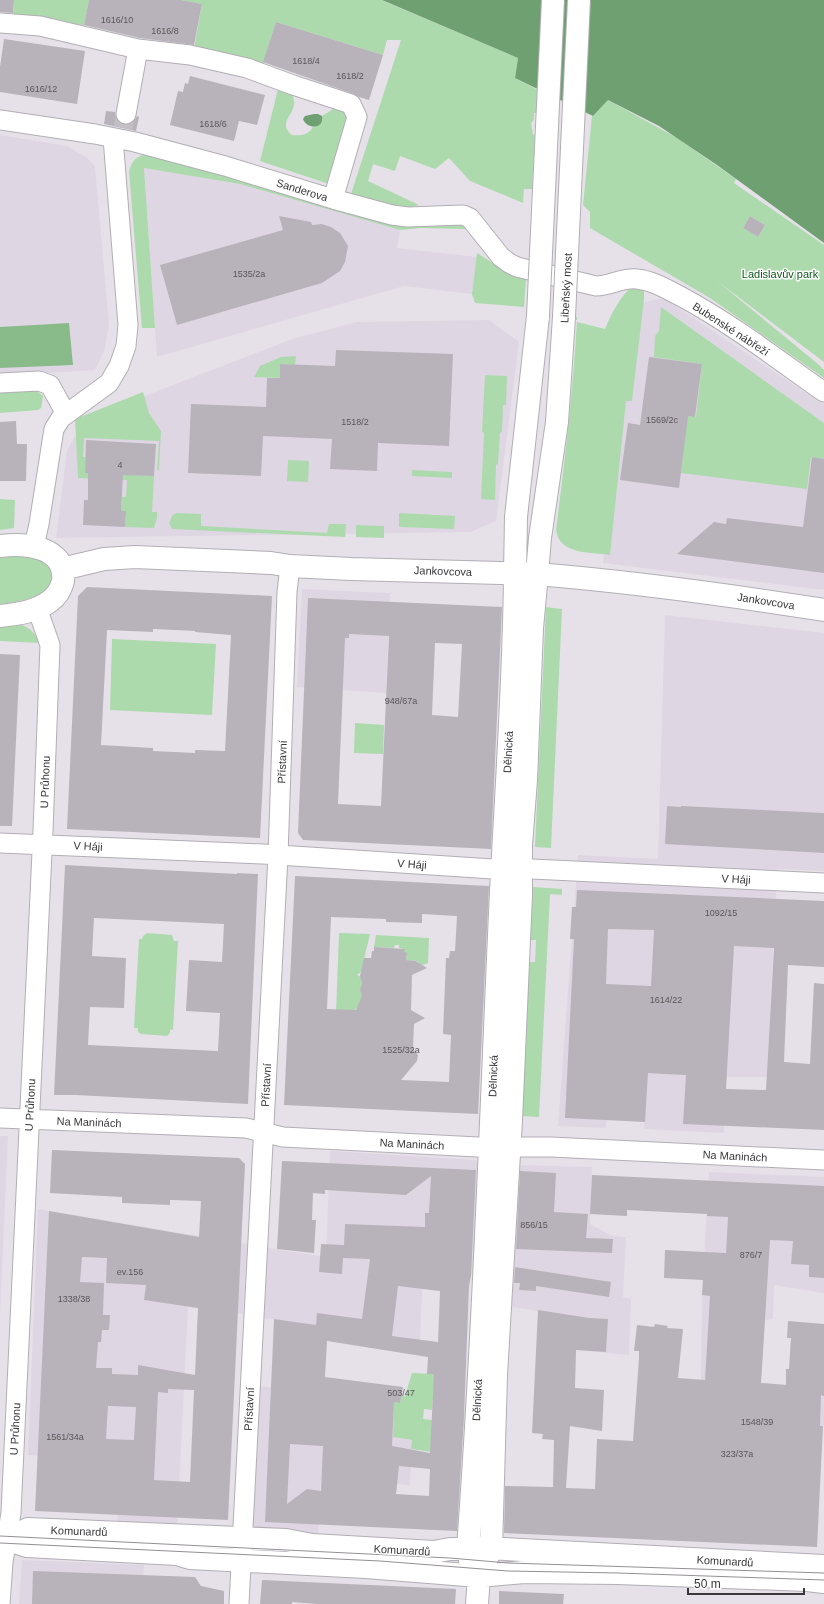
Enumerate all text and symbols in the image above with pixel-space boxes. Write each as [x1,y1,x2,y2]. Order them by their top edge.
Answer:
house number: 1616/10 [101,15,133,25]
house number: 1616/8 [151,26,179,36]
house number: 1618/4 [292,56,320,66]
house number: 1618/2 [336,71,364,81]
house number: 1616/12 [25,84,57,94]
house number: 1618/6 [199,119,227,129]
street label: Sanderova [275,176,330,204]
street label: Libeňský most [558,253,574,323]
park label: Ladislavův park [742,268,819,280]
house number: 1535/2a [233,269,265,279]
street label: Bubenské nábřeží [691,300,771,358]
house number: 1569/2c [646,415,679,425]
house number: 1518/2 [341,417,369,427]
house number: 4 [117,460,123,470]
street label: Jankovcova [414,564,473,578]
street label: Jankovcova [736,591,796,612]
house number: 948/67a [385,696,417,706]
street label: Dělnická [501,730,515,773]
street label: Přístavní [275,740,289,784]
street label: U Průhonu [38,756,52,808]
street label: V Háji [73,839,103,853]
street label: V Háji [397,857,427,871]
street label: V Háji [721,872,751,886]
house number: 1092/15 [705,908,737,918]
house number: 1614/22 [650,995,682,1005]
house number: 1525/32a [382,1045,420,1055]
street label: Dělnická [486,1054,500,1097]
street label: Přístavní [259,1063,273,1107]
street label: U Průhonu [23,1078,37,1132]
street label: Na Maninách [56,1115,122,1129]
street label: Na Maninách [379,1136,445,1152]
street label: Na Maninách [702,1148,768,1164]
house number: 856/15 [520,1220,548,1230]
house number: 876/7 [740,1250,762,1260]
house number: ev.156 [117,1267,143,1277]
house number: 1338/38 [58,1294,90,1304]
street label: Dělnická [470,1378,484,1421]
street label: Přístavní [242,1387,256,1431]
house number: 503/47 [387,1388,415,1398]
street label: U Průhonu [8,1402,22,1456]
house number: 1548/39 [741,1417,773,1427]
house number: 1561/34a [46,1432,84,1442]
house number: 323/37a [721,1449,753,1459]
street label: Komunardů [50,1524,108,1538]
street label: Komunardů [373,1543,431,1557]
street label: Komunardů [696,1554,754,1568]
scale bar [688,1570,804,1596]
text: 50 m [694,1577,721,1591]

